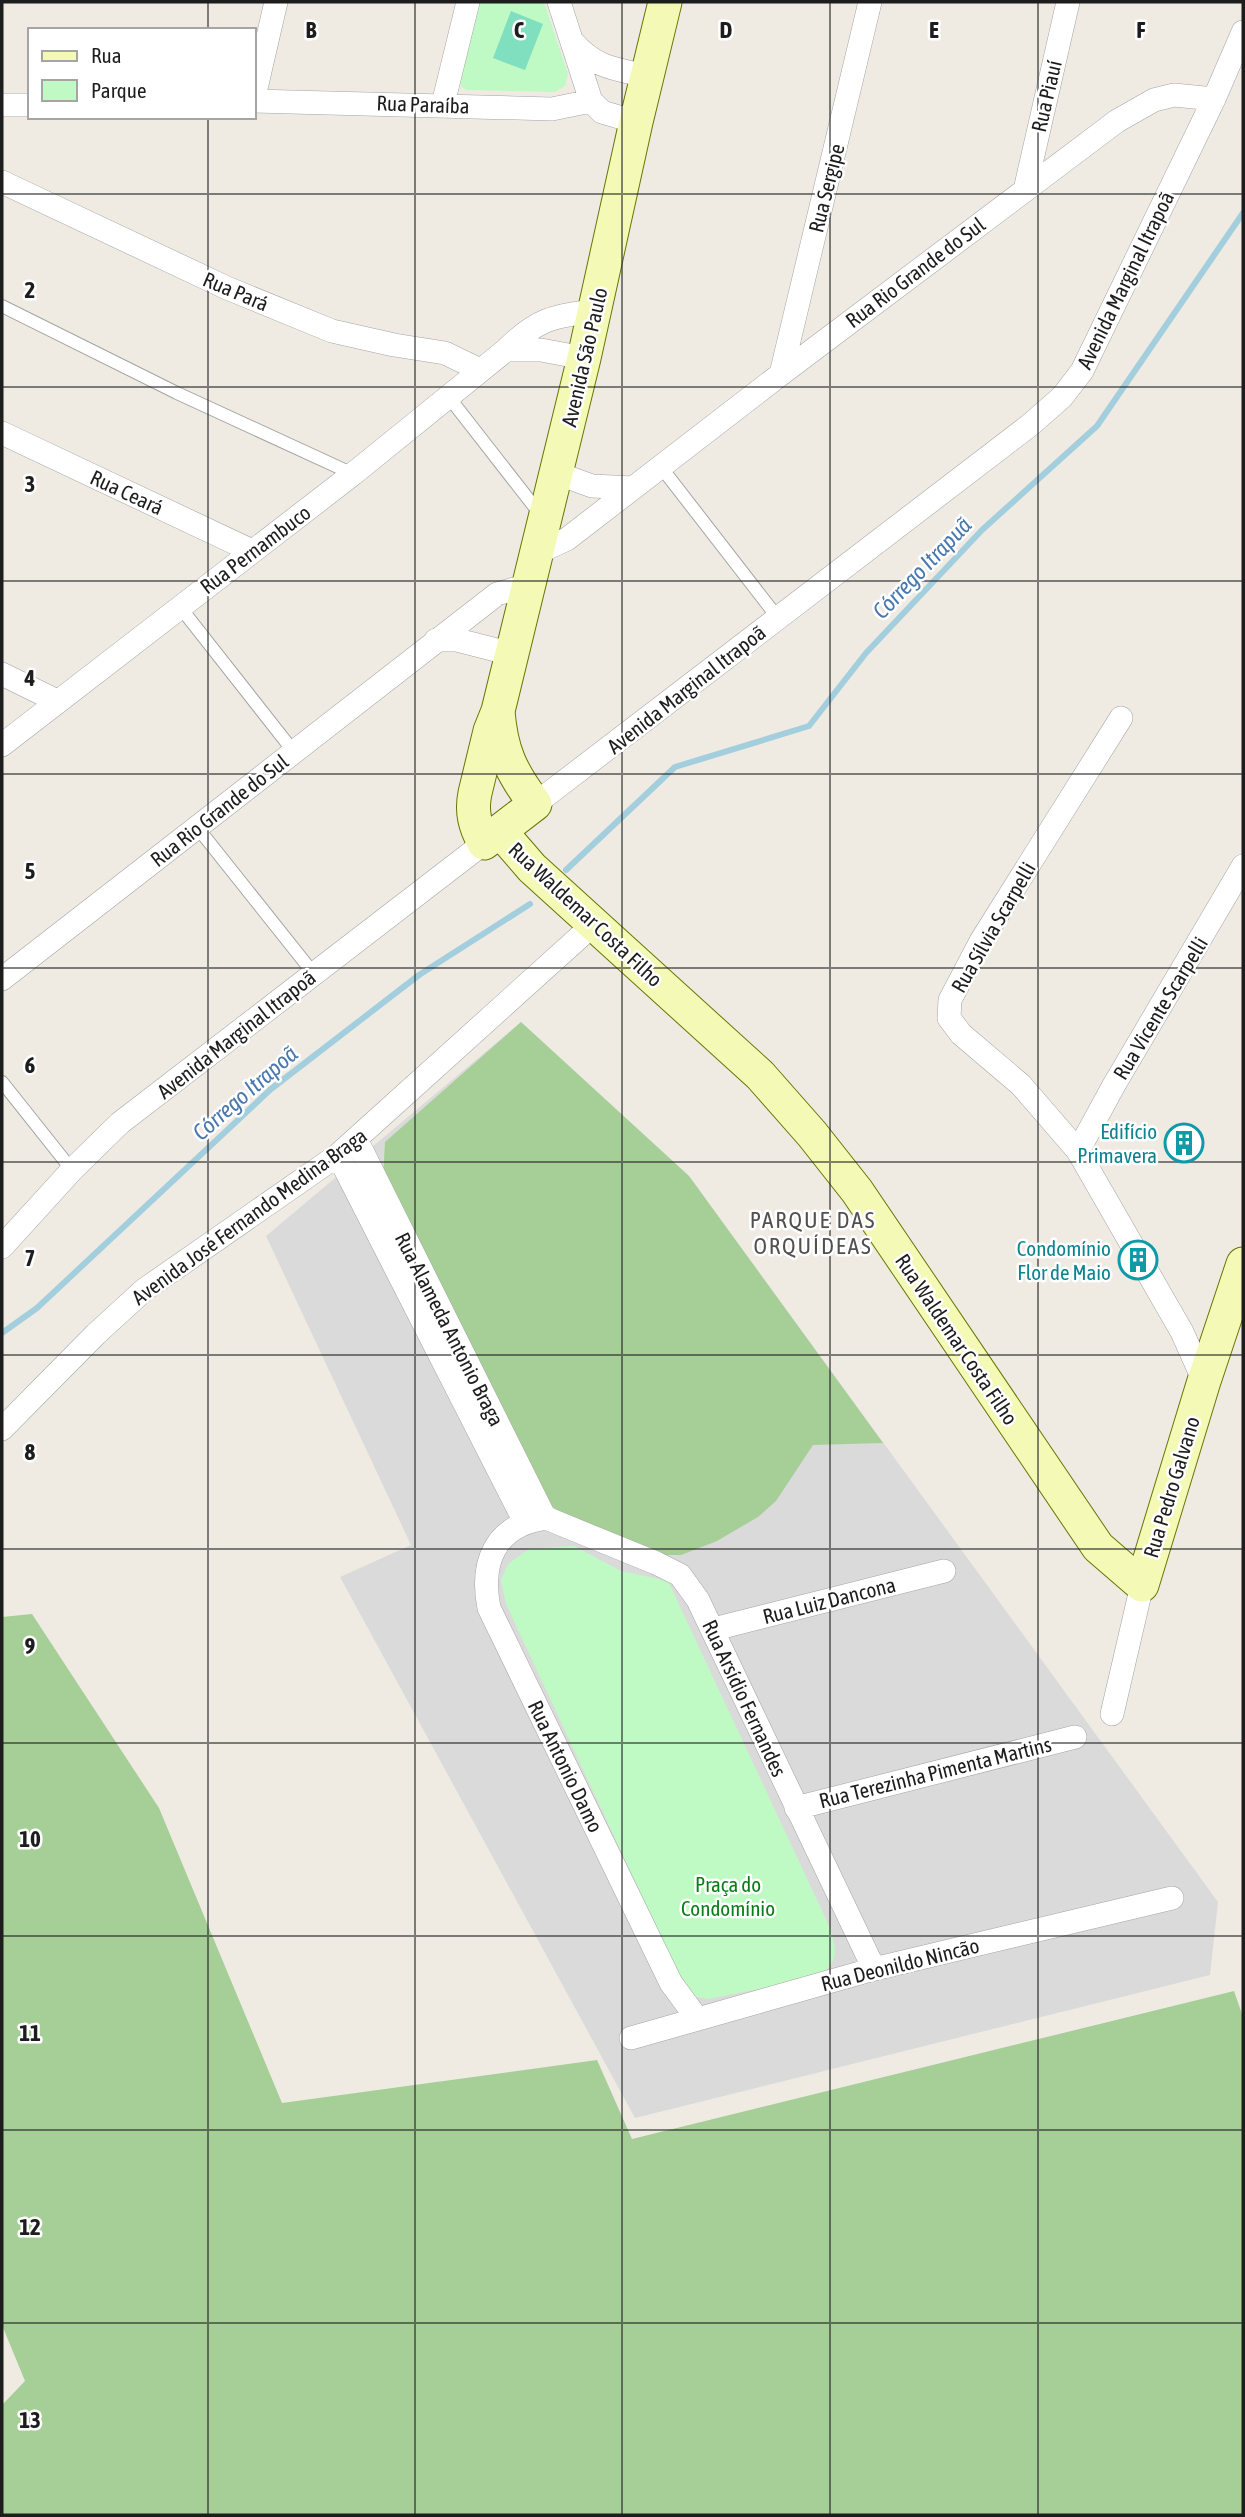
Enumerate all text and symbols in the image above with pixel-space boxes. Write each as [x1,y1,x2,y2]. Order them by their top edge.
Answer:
text: B [306,17,317,43]
text: C [514,17,525,43]
text: D [720,17,733,43]
text: E [929,17,939,43]
text: F [1136,17,1146,43]
legend [28,28,256,119]
text: Rua [91,43,121,67]
street label: Rua Piauí [1026,58,1066,134]
text: Parque [91,78,146,102]
street label: Rua Paraíba [376,90,470,118]
street label: Rua Sergipe [803,141,849,235]
street label: Avenida Marginal Itrapoã [1072,188,1178,372]
street label: Rua Rio Grande do Sul [841,212,990,332]
street label: Rua Pará [200,267,272,315]
text: 2 [25,277,35,303]
street label: Avenida São Paulo [556,285,612,429]
street label: Rua Ceará [87,465,167,519]
text: 3 [25,471,35,497]
street label: Rua Pernambuco [195,500,315,598]
water label: Córrego Itrapuã [867,512,977,624]
street label: Avenida Marginal Itrapoã [602,620,770,758]
text: 4 [24,665,36,691]
street label: Rua Rio Grande do Sul [145,749,293,871]
street label: Rua Waldemar Costa Filho [504,837,668,991]
text: 5 [25,858,36,884]
street label: Rua Sílvia Scarpelli [946,858,1040,996]
street label: Rua Vicente Scarpelli [1108,932,1212,1084]
street label: Avenida Marginal Itrapoã [152,965,320,1103]
water label: Córrego Itrapoã [187,1040,303,1145]
text: 6 [25,1052,36,1078]
place label: Edifício Primavera [1077,1119,1157,1167]
building icon: Edifício Primavera [1163,1122,1205,1164]
street label: Avenida José Fernando Medina Braga [127,1123,371,1309]
district label: PARQUE DAS ORQUÍDEAS [750,1207,876,1259]
street label: Rua Alameda Antonio Braga [391,1228,509,1430]
place label: Condomínio Flor de Maio [1017,1236,1111,1284]
building icon: Condomínio Flor de Maio [1117,1239,1159,1281]
text: 7 [25,1245,35,1271]
street label: Rua Waldemar Costa Filho [891,1249,1023,1429]
street label: Rua Pedro Galvano [1138,1414,1204,1560]
text: 8 [25,1439,36,1465]
street label: Rua Luiz Dancona [760,1572,898,1628]
street label: Rua Arsídio Fernandes [698,1616,792,1780]
text: 9 [25,1633,36,1659]
street label: Rua Antonio Damo [524,1696,608,1836]
street label: Rua Terezinha Pimenta Martins [816,1732,1054,1812]
text: 10 [19,1826,41,1852]
park label: Praça do Condomínio [681,1872,775,1920]
street label: Rua Deonildo Nincão [818,1933,982,1995]
text: 11 [19,2020,41,2046]
text: 12 [19,2214,41,2240]
text: 13 [19,2407,41,2433]

